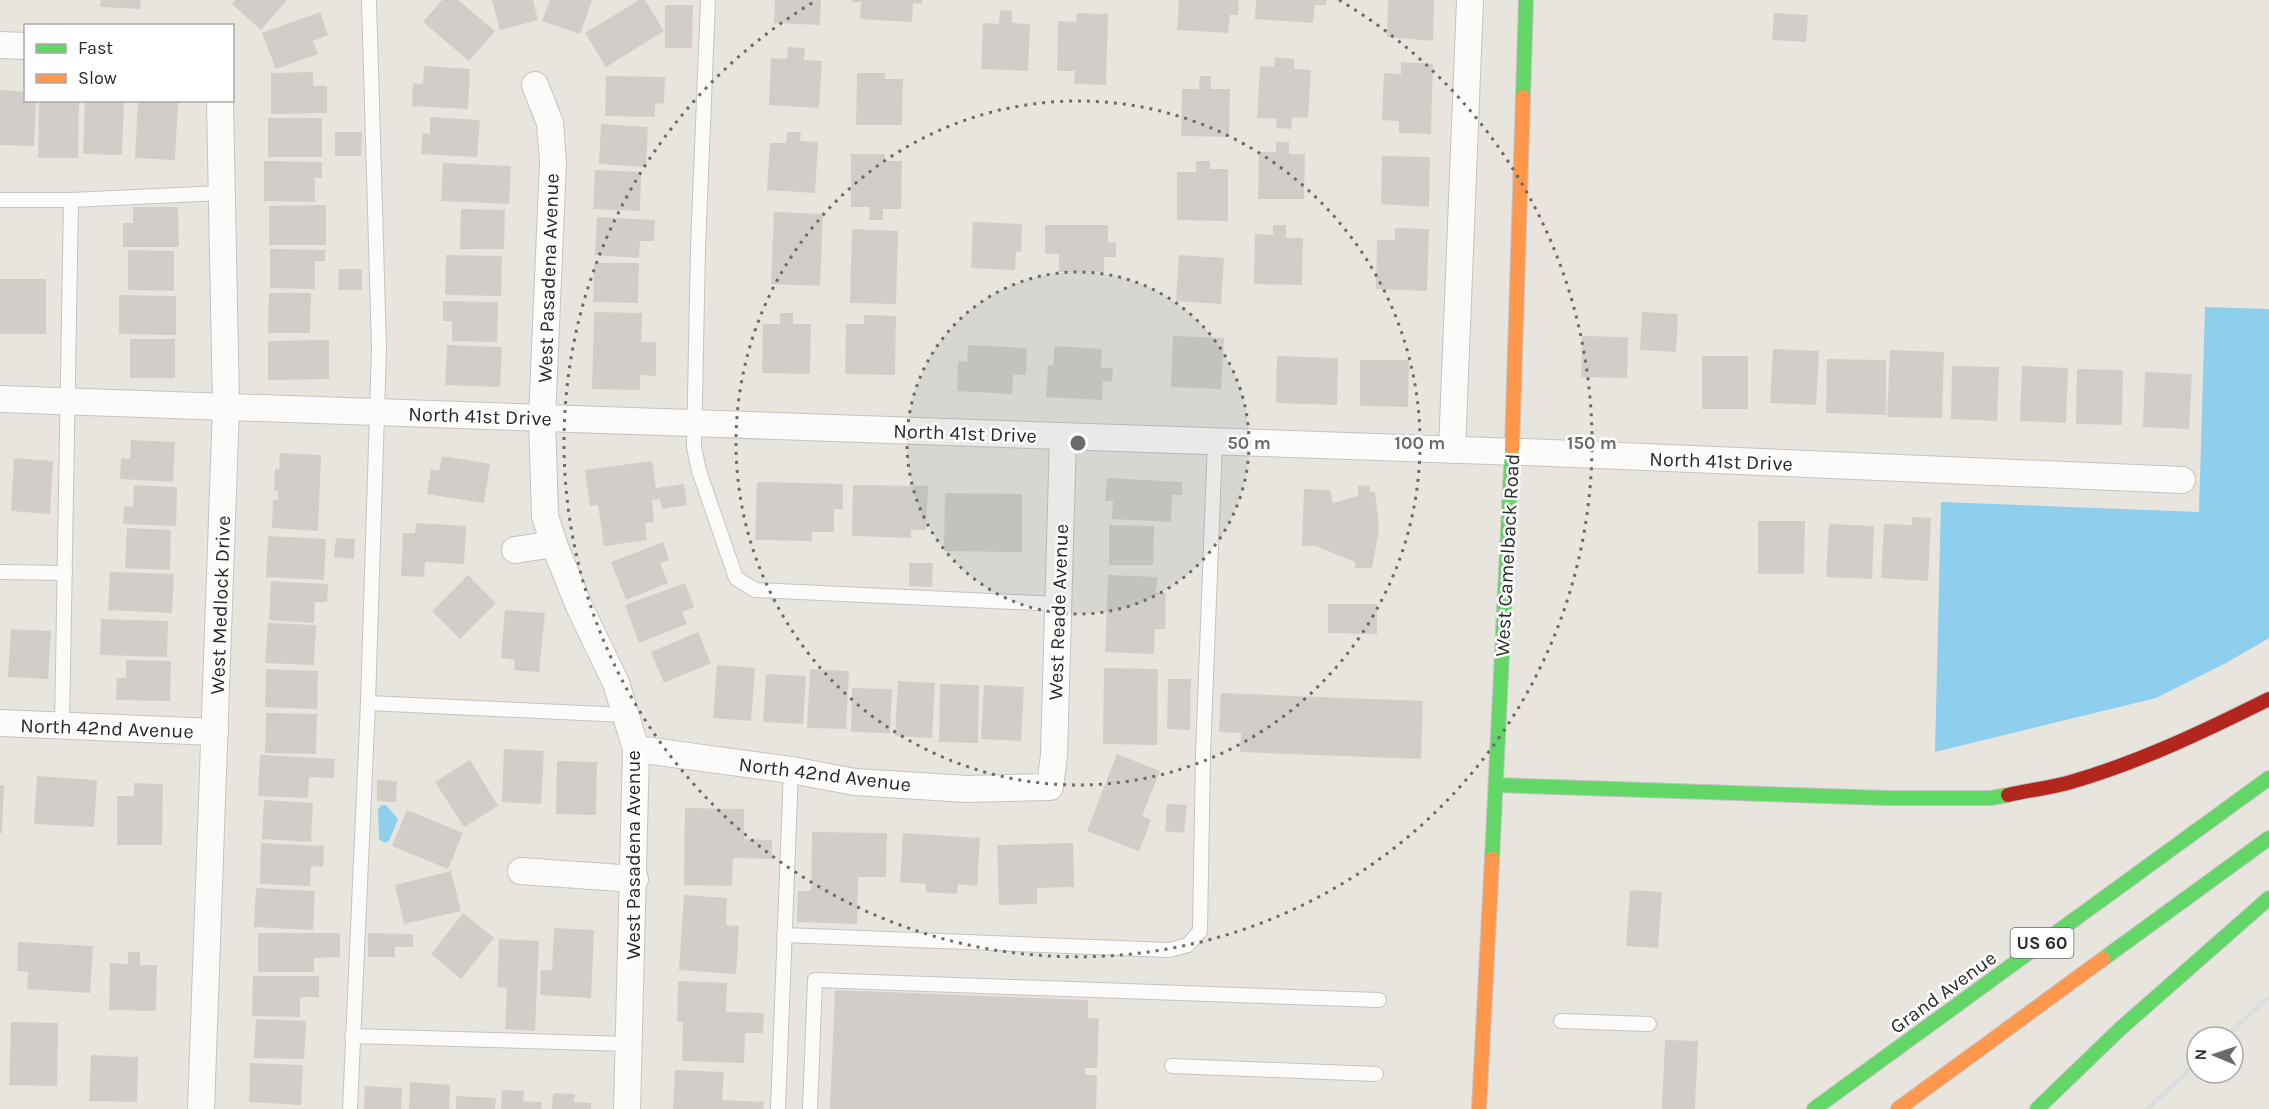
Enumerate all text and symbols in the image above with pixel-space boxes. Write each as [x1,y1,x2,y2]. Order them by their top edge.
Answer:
legend [24,24,234,102]
text: Fast [78,37,113,59]
text: Slow [78,67,117,89]
street label: West Pasadena Avenue [533,173,564,383]
street label: North 41st Drive [408,403,552,430]
street label: North 41st Drive [893,420,1037,447]
text: 50 m [1227,432,1271,454]
text: 100 m [1395,432,1445,454]
text: 150 m [1567,432,1617,454]
centre of rings [1068,433,1088,453]
street label: North 41st Drive [1649,448,1793,475]
street label: West Camelback Road [1491,453,1524,657]
street label: West Medlock Drive [206,515,235,695]
street label: West Reade Avenue [1044,523,1073,701]
street label: North 42nd Avenue [20,714,194,743]
street label: West Pasadena Avenue [622,750,645,960]
street label: North 42nd Avenue [737,753,912,796]
road number: US 60 [2010,928,2074,958]
street label: Grand Avenue [1886,946,2001,1039]
north arrow [2185,1025,2245,1085]
text: N [2191,1048,2210,1061]

